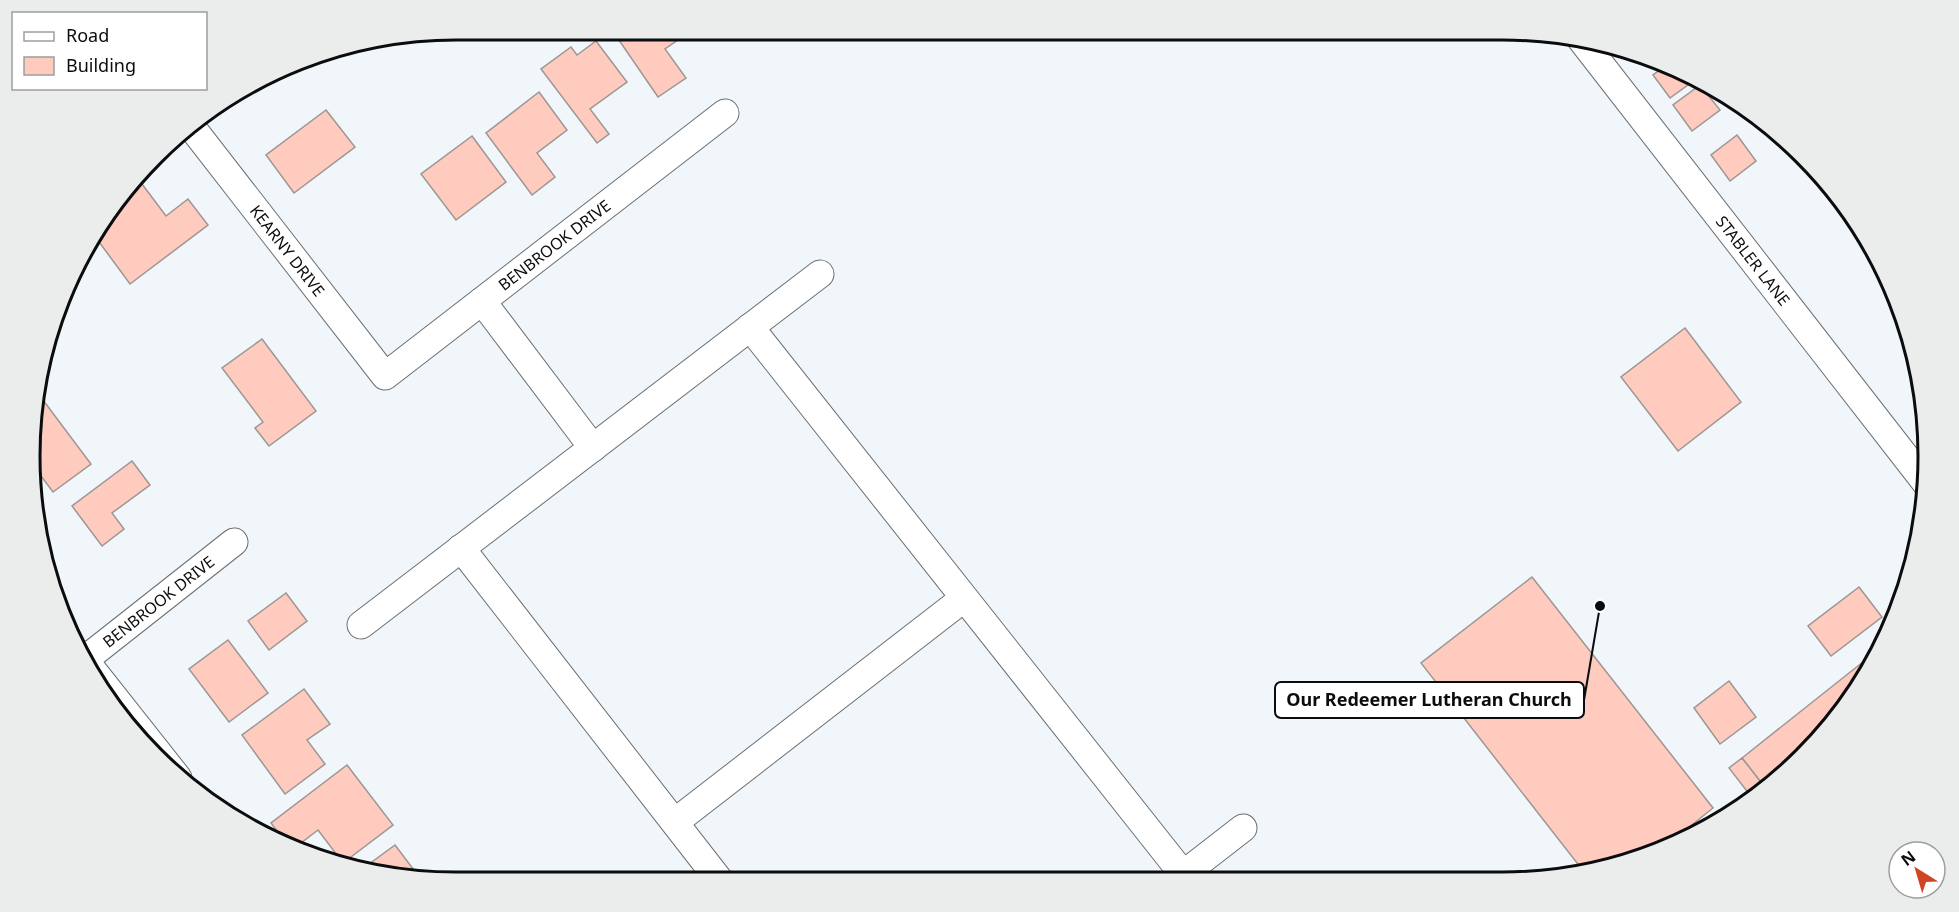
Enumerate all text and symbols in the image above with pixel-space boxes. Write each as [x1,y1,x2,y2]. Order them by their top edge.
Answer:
legend [12,12,207,90]
text: Road [66,23,109,47]
text: Building [66,53,136,77]
street label: BENBROOK DRIVE [494,195,615,295]
street label: KEARNY DRIVE [245,200,330,301]
street label: STABLER LANE [1711,211,1795,310]
street label: BENBROOK DRIVE [98,551,219,652]
callout: Our Redeemer Lutheran Church [1275,682,1584,718]
text: Our Redeemer Lutheran Church [1286,687,1572,711]
north arrow [1887,840,1947,900]
text: N [1896,845,1920,871]

